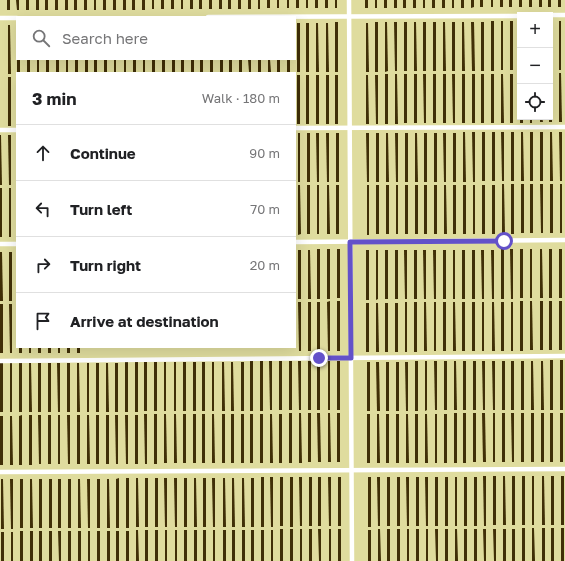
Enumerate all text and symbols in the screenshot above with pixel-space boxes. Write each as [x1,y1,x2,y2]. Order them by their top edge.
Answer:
map controls [517,12,553,120]
button: + [517,12,553,48]
search box [16,16,296,60]
icon: search [30,27,52,49]
text: Search here [62,29,148,47]
button: − [517,48,553,84]
button: locate [517,84,553,120]
text: 3 min [32,88,76,109]
text: Walk · 180 m [202,90,280,106]
icon: ahead [32,142,54,164]
text: Continue [70,144,136,162]
text: 90 m [249,145,280,161]
icon: left [32,198,54,220]
text: Turn left [70,200,132,218]
text: 70 m [250,201,280,217]
route start [495,232,513,250]
icon: right [32,254,54,276]
text: Turn right [70,256,141,274]
text: 20 m [250,257,280,273]
icon: arrive [32,310,54,332]
text: Arrive at destination [70,312,219,330]
route end [310,349,328,367]

